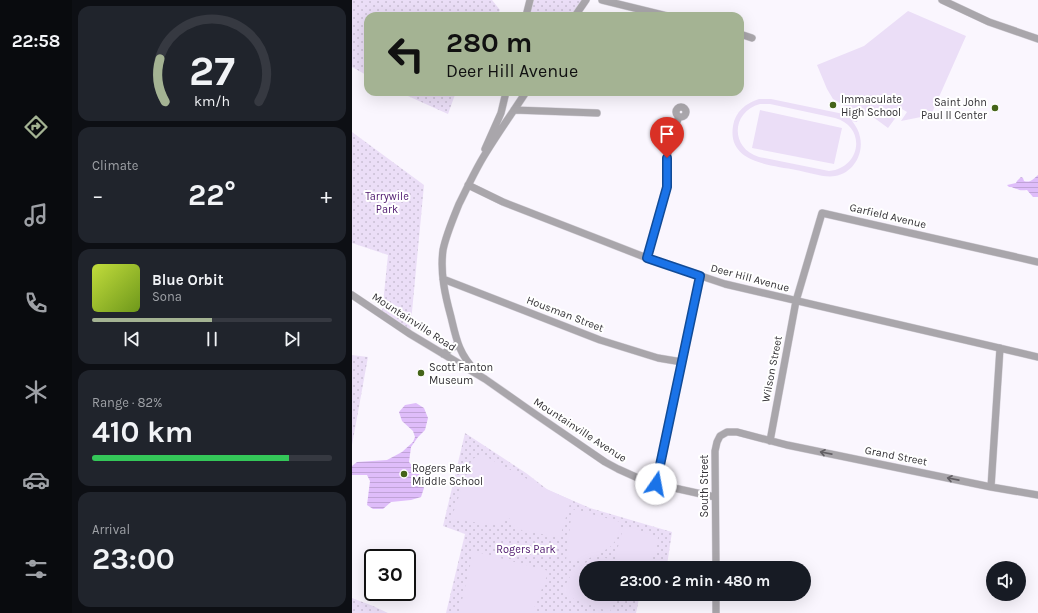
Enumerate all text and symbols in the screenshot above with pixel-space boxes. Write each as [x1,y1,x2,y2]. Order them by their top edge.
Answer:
text: 280 m [446,26,532,59]
icon: left [380,28,432,80]
text: 22:58 [12,30,60,52]
text: 27 [189,47,235,95]
text: Deer Hill Avenue [446,60,578,82]
text: km/h [194,92,230,109]
place label: Immaculate High School [841,93,902,119]
place label: Saint John Paul II Center [921,96,987,122]
marker: Immaculate High School [828,100,838,110]
marker: Saint John Paul II Center [990,103,1000,113]
icon: directions [22,113,50,141]
pin [650,117,684,158]
icon: arrive [656,123,678,145]
text: Climate [92,158,138,173]
text: 22° [188,177,236,213]
text: − [92,183,104,209]
text: + [320,183,332,209]
park label: Tarrywile Park [365,190,409,216]
icon: music [22,201,50,229]
street label: Garfield Avenue [848,201,928,231]
street label: Deer Hill Avenue [709,261,791,295]
text: Blue Orbit [152,271,224,289]
icon: phone [22,289,50,317]
text: Sona [152,289,182,304]
street label: Mountainville Road [370,290,458,354]
street label: Housman Street [525,293,605,335]
icon: previous [121,328,143,350]
icon: pause [201,328,223,350]
icon: next [281,328,303,350]
street label: Wilson Street [759,335,785,403]
place label: Scott Fanton Museum [429,361,493,387]
marker: Scott Fanton Museum [416,368,426,378]
icon: climate [22,378,50,406]
text: Range · 82% [92,395,162,410]
street label: Mountainville Avenue [531,395,629,465]
text: 410 km [92,414,193,450]
street label: Grand Street [864,444,928,468]
one-way arrow [820,449,833,457]
street label: South Street [698,455,711,517]
place label: Rogers Park Middle School [412,462,483,488]
position arrow [635,463,677,505]
icon: car [22,466,50,494]
marker: Rogers Park Middle School [399,469,409,479]
one-way arrow [947,474,960,482]
text: Arrival [92,522,130,537]
text: 23:00 [92,541,175,577]
park label: Rogers Park [496,543,556,556]
speed limit sign: 30 [364,549,416,601]
icon: filters [22,555,50,583]
map controls [986,561,1026,601]
button: sound [986,561,1026,601]
text: 23:00 · 2 min · 480 m [620,572,770,590]

